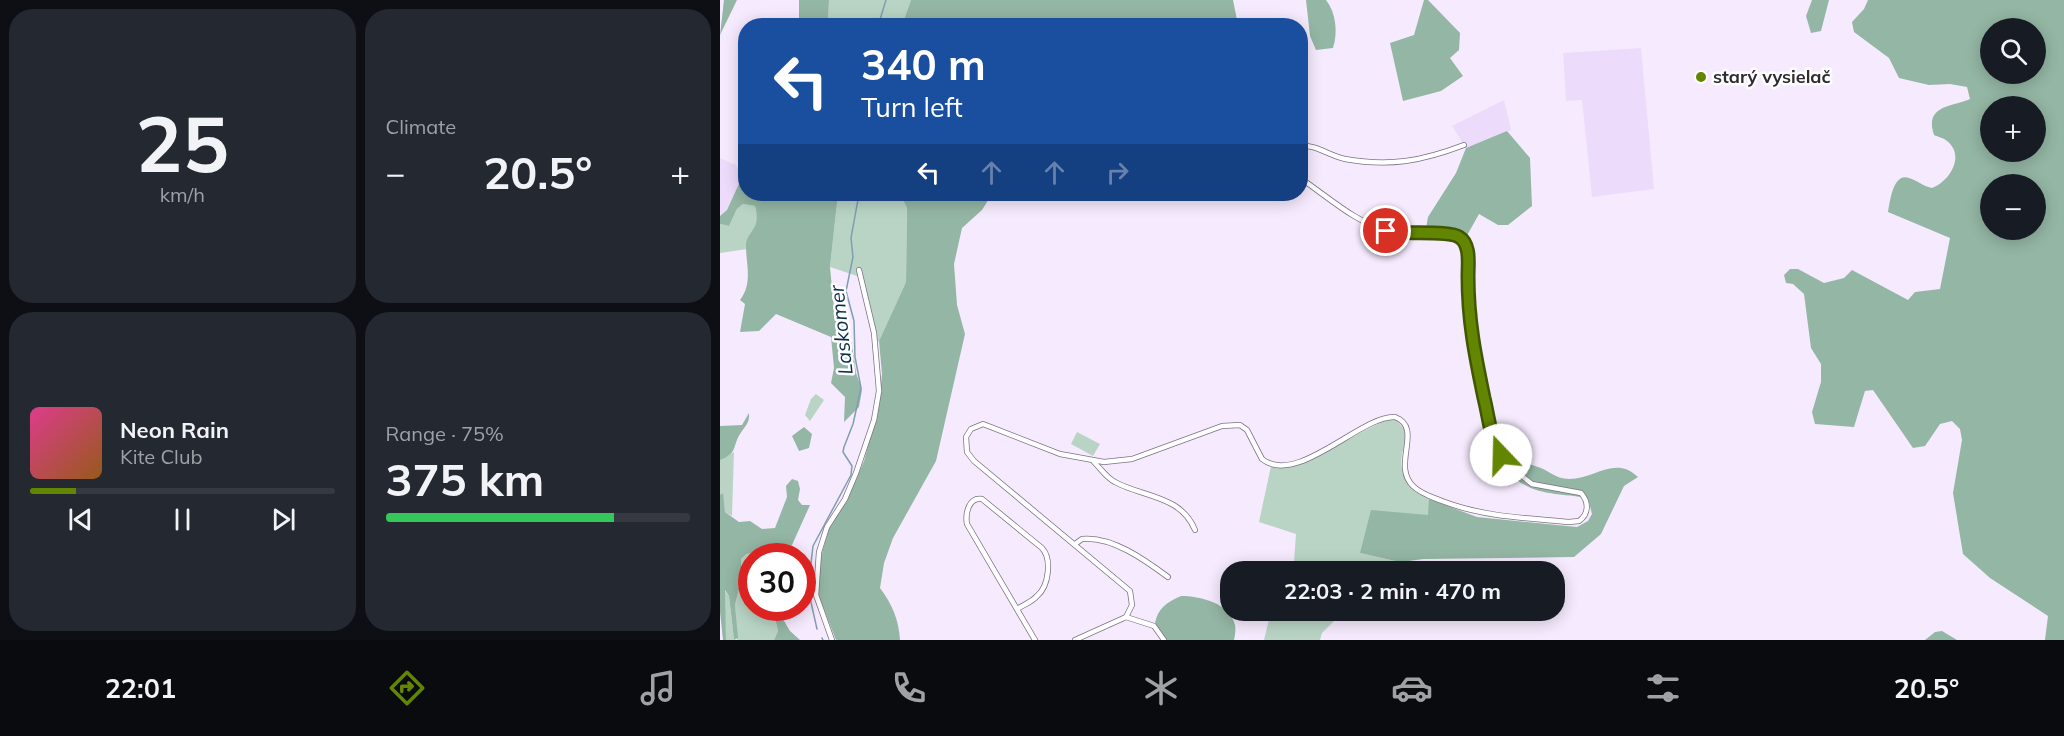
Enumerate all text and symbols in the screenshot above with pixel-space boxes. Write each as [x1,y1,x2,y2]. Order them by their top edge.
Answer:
map controls [1980,18,2046,240]
button: search [1980,18,2046,84]
text: 340 m [861,38,986,91]
icon: left [762,42,840,120]
place label: starý vysielač [1713,65,1831,88]
marker: starý vysielač [1694,70,1708,84]
text: Turn left [861,90,963,124]
text: 25 [135,94,229,192]
button: + [1980,96,2046,162]
text: Climate [386,114,456,139]
text: 20.5° [483,144,592,200]
text: − [386,152,405,193]
text: + [670,152,690,193]
icon: left [912,156,945,189]
icon: ahead [975,156,1008,189]
icon: ahead [1038,156,1071,189]
icon: right [1101,156,1134,189]
button: − [1980,174,2046,240]
text: km/h [160,182,205,207]
pin [1360,205,1411,256]
icon: arrive [1369,214,1402,247]
water label: Laskomer [823,283,858,376]
text: Neon Rain [120,416,229,444]
text: Range · 75% [386,421,504,446]
position arrow [1469,423,1533,487]
text: Kite Club [120,444,202,469]
text: 375 km [386,451,544,507]
icon: previous [64,503,97,536]
icon: pause [166,503,199,536]
icon: next [267,503,300,536]
speed limit sign: 30 [738,543,816,621]
text: 22:03 · 2 min · 470 m [1284,577,1501,605]
icon: directions [386,667,428,709]
icon: music [637,667,679,709]
icon: phone [888,667,930,709]
icon: climate [1140,667,1182,709]
icon: car [1391,667,1433,709]
icon: filters [1642,667,1684,709]
text: 22:01 [105,671,176,705]
text: 20.5° [1894,671,1959,705]

